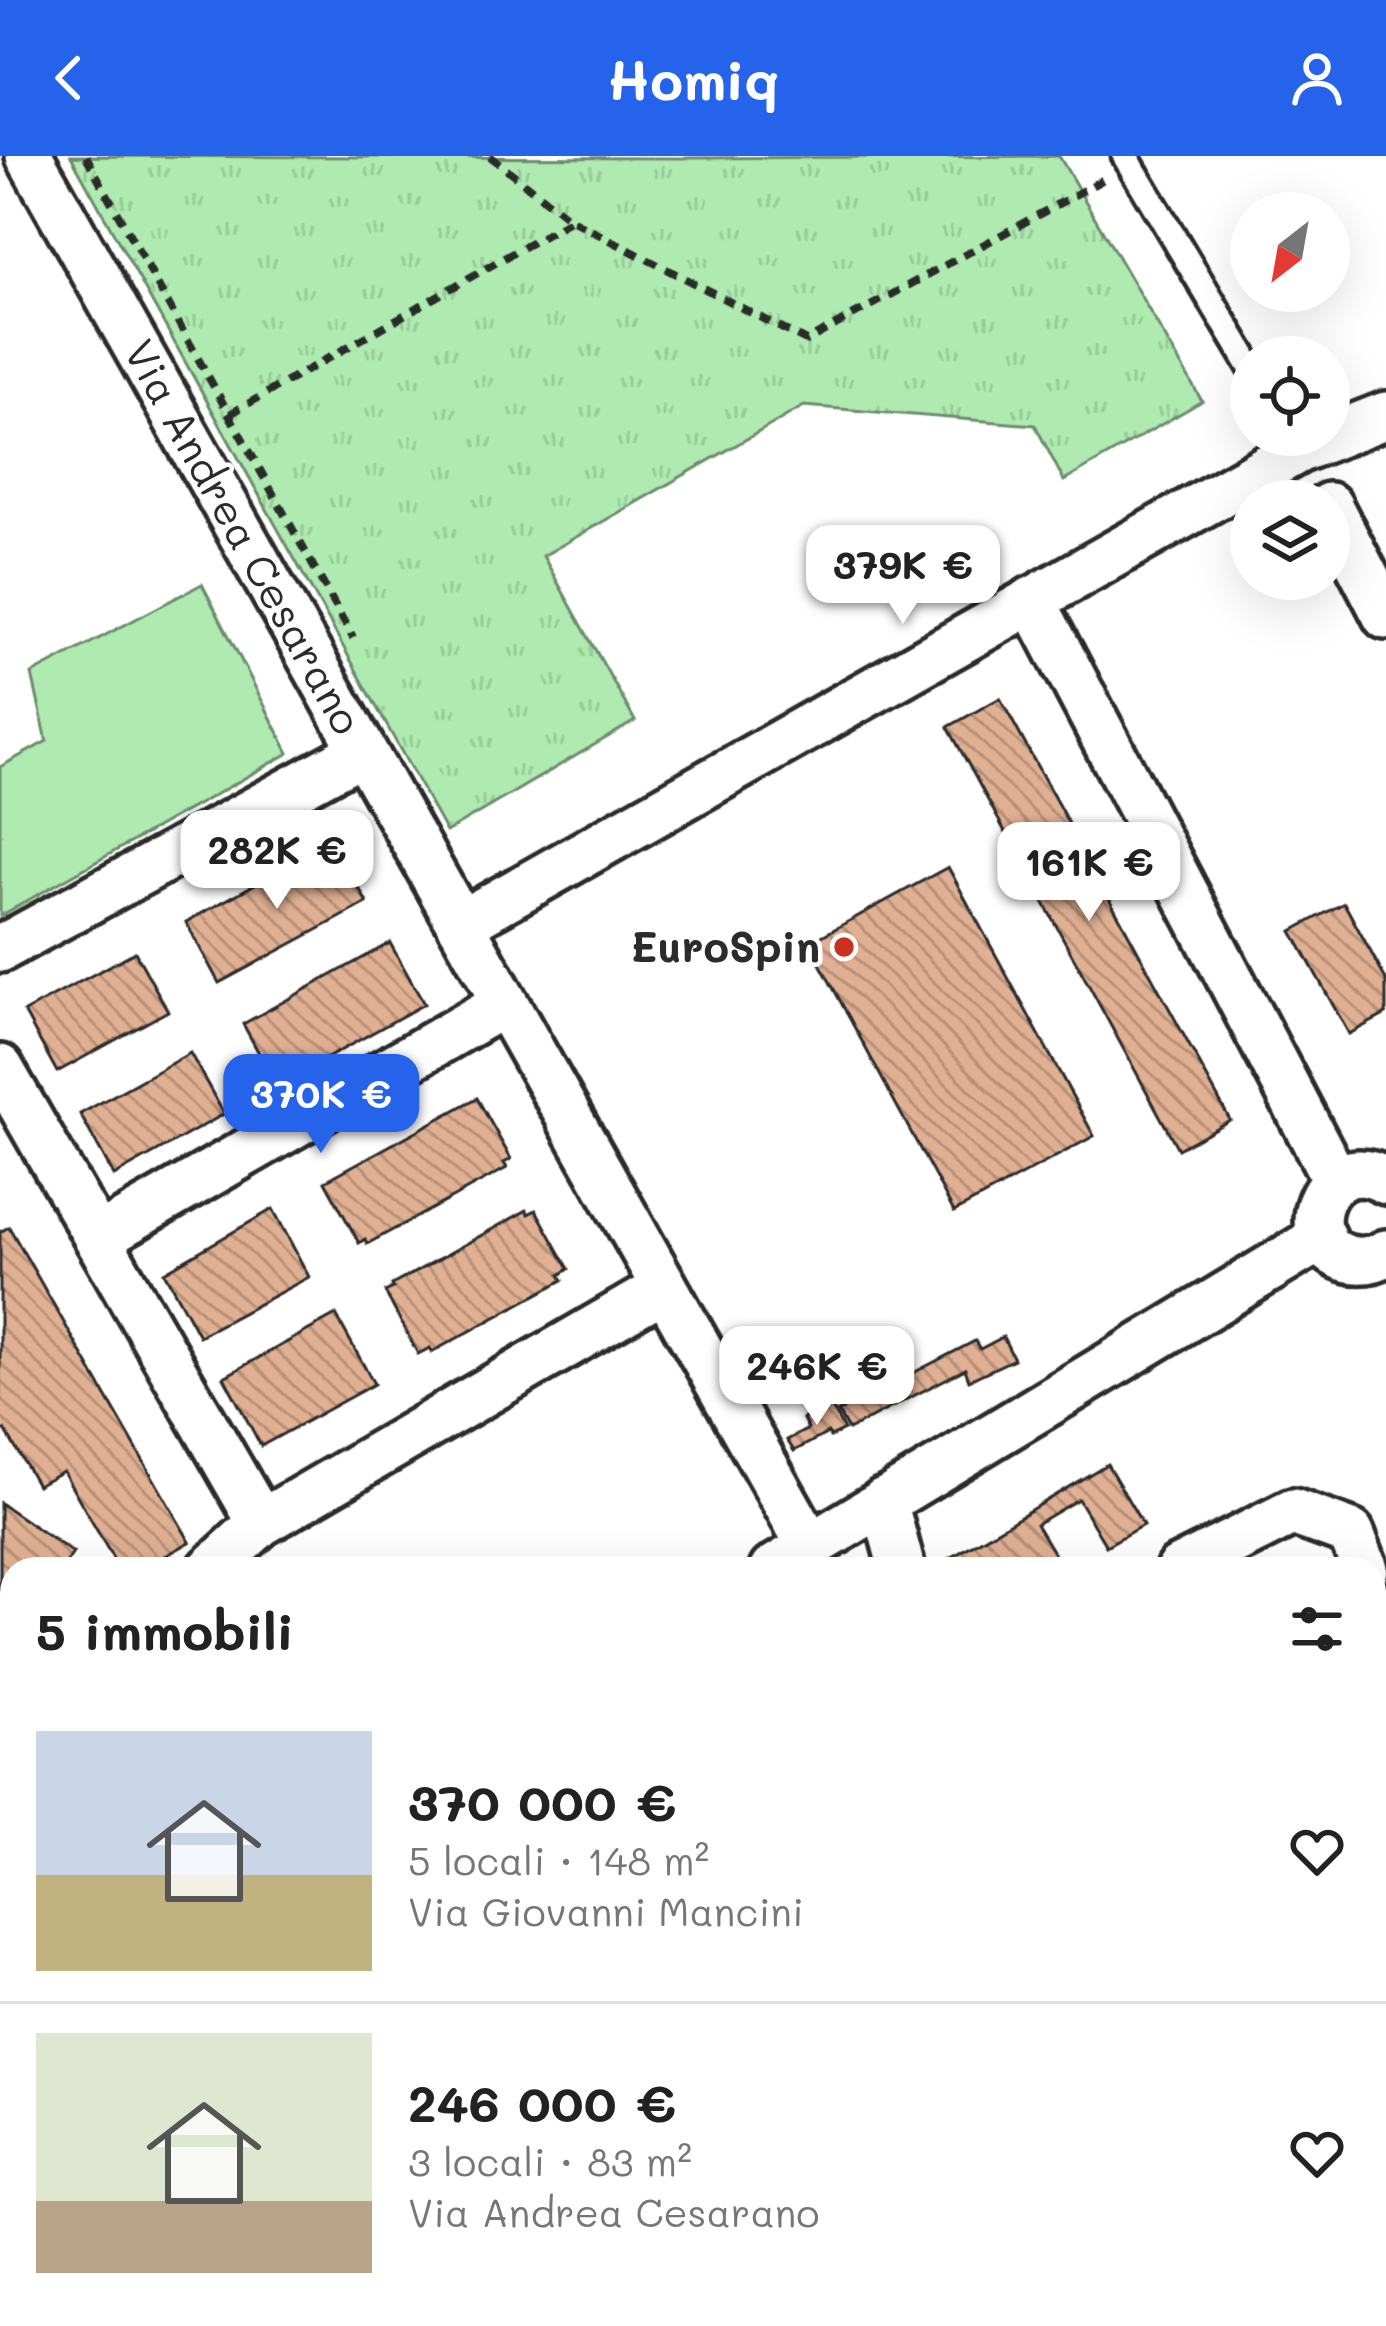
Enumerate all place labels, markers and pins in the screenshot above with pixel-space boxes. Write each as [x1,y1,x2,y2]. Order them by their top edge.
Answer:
pin: 379K € [805,525,1001,627]
pin: 282K € [179,810,375,912]
pin: 161K € [991,822,1187,924]
place label: EuroSpin [631,918,820,973]
marker: EuroSpin [831,934,857,960]
pin: 370K € [223,1054,419,1156]
pin: 246K € [719,1326,915,1428]

